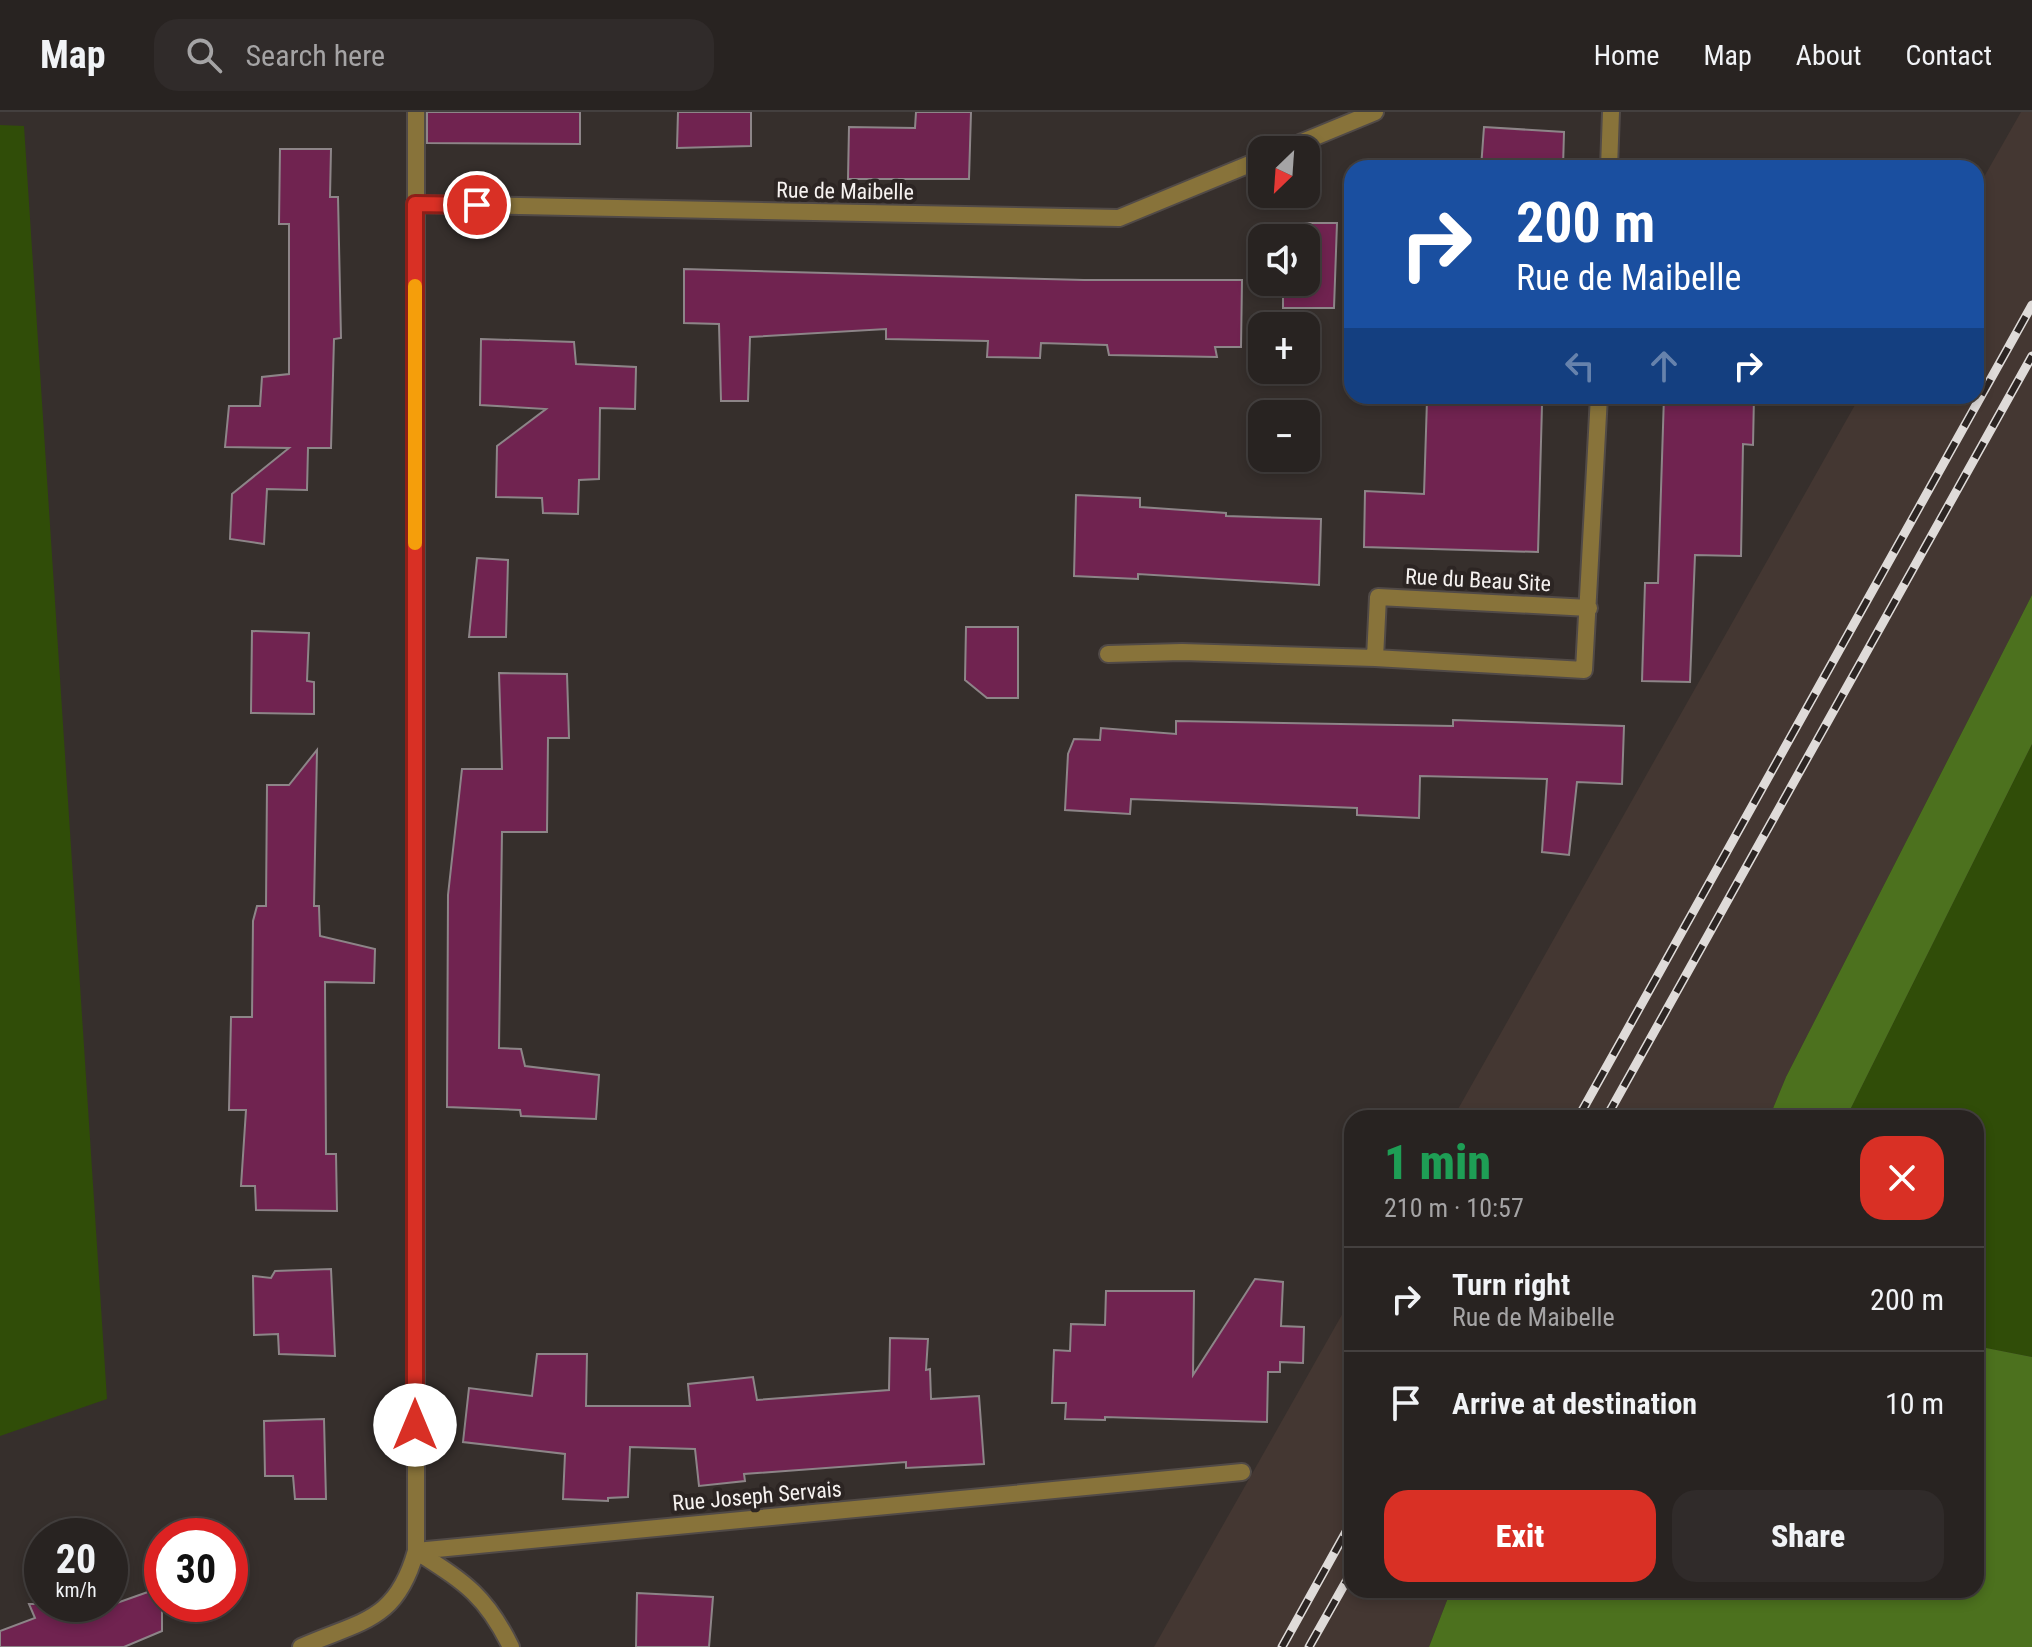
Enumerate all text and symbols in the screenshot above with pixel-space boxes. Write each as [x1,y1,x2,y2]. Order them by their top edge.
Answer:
search box [154,19,714,91]
text: Map [40,33,106,77]
icon: search [182,33,226,77]
text: Search here [246,38,385,73]
text: Home [1594,39,1659,72]
text: Map [1703,39,1752,72]
text: About [1796,39,1862,72]
text: Contact [1906,39,1992,72]
north arrow [1248,136,1320,208]
map controls [1248,136,1320,472]
pin [443,171,511,239]
street label: Rue de Maibelle [776,177,914,205]
icon: arrive [455,183,499,227]
text: 200 m [1516,190,1655,256]
icon: right [1384,192,1488,296]
button: sound [1248,224,1320,296]
text: Rue de Maibelle [1516,257,1741,299]
button: + [1248,312,1320,384]
icon: left [1558,344,1602,388]
icon: ahead [1642,344,1686,388]
icon: right [1726,344,1770,388]
button: − [1248,400,1320,472]
street label: Rue du Beau Site [1404,564,1552,596]
text: 1 min [1384,1134,1491,1191]
button: close [1860,1136,1944,1220]
text: 210 m · 10:57 [1384,1193,1524,1223]
text: Turn right [1452,1267,1570,1302]
icon: right [1384,1277,1428,1321]
text: 200 m [1870,1282,1944,1317]
text: Rue de Maibelle [1452,1302,1615,1332]
icon: arrive [1384,1381,1428,1425]
position arrow [373,1383,457,1467]
text: Arrive at destination [1452,1386,1697,1421]
text: 10 m [1885,1386,1944,1421]
street label: Rue Joseph Servais [671,1476,843,1516]
button: Exit [1384,1490,1656,1582]
button: Share [1672,1490,1944,1582]
speed limit sign: 30 [144,1518,248,1622]
text: 20 [56,1536,96,1583]
text: km/h [55,1578,97,1602]

